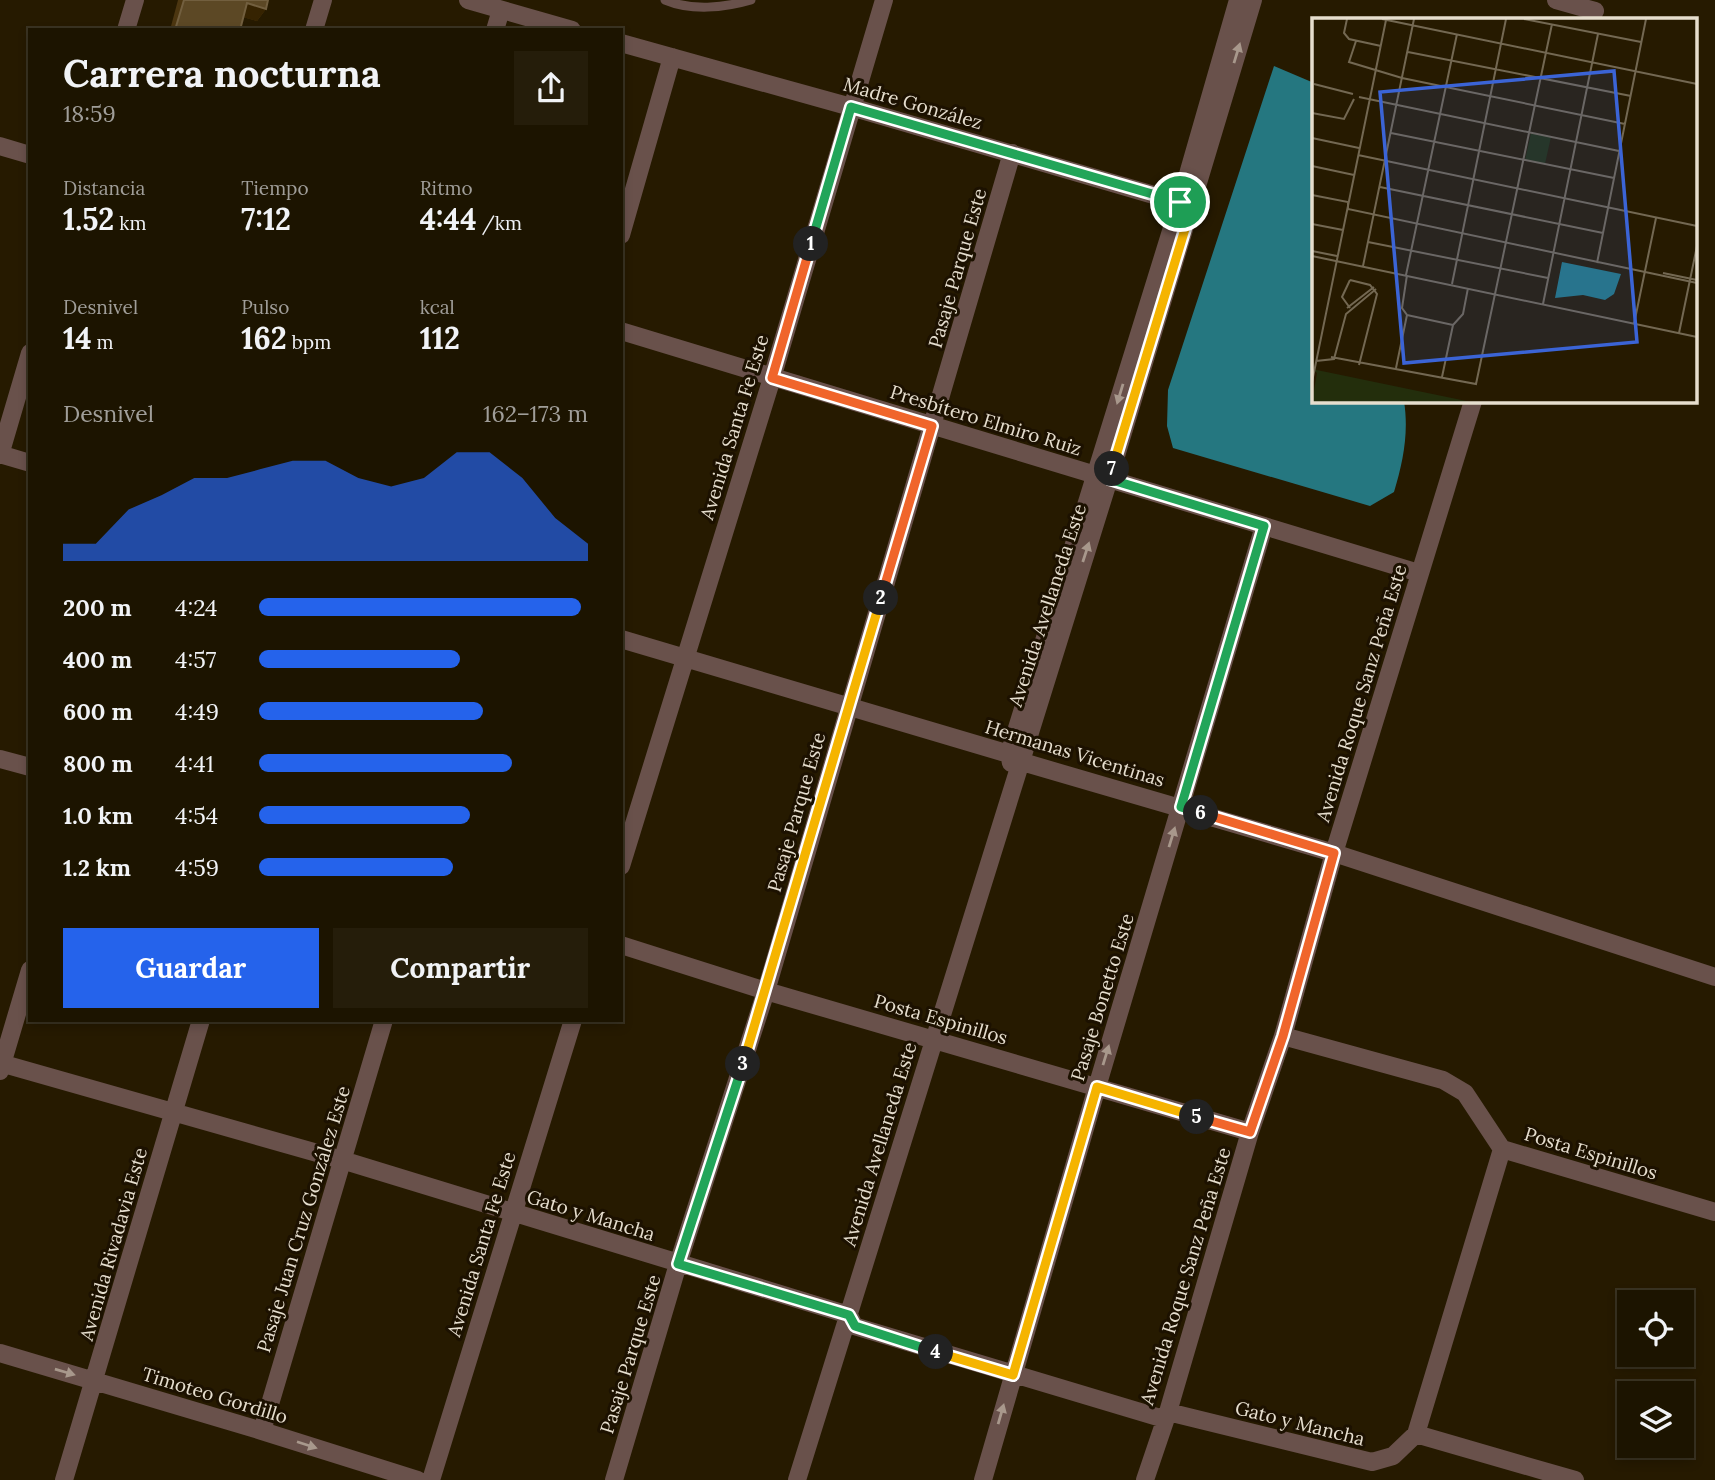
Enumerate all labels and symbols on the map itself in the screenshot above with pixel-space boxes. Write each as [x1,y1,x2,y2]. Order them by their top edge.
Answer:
inset map [1312,18,1698,402]
one-way arrow [1233,42,1243,63]
street label: Madre González [841,72,985,134]
pin [1150,172,1210,232]
street label: Pasaje Parque Este [923,185,991,351]
pin: 1 [794,226,828,262]
street label: Avenida Santa Fe Este [694,332,774,523]
street label: Presbítero Elmiro Ruiz [887,379,1085,461]
one-way arrow [1114,384,1124,405]
pin: 7 [1094,452,1130,486]
street label: Avenida Avellaneda Este [1003,500,1091,710]
one-way arrow [1081,541,1091,562]
street label: Avenida Roque Sanz Peña Este [1310,561,1412,826]
pin: 2 [864,580,898,616]
street label: Hermanas Vicentinas [982,714,1168,792]
street label: Pasaje Parque Este [762,729,830,895]
pin: 6 [1184,796,1218,830]
one-way arrow [1167,826,1178,847]
street label: Pasaje Bonetto Este [1065,910,1139,1084]
street label: Posta Espinillos [871,988,1011,1050]
street label: Avenida Avellaneda Este [836,1039,921,1250]
one-way arrow [1102,1044,1112,1065]
pin: 3 [726,1046,760,1082]
street label: Pasaje Juan Cruz González Este [251,1083,355,1355]
pin: 5 [1180,1100,1214,1134]
street label: Posta Espinillos [1522,1121,1661,1185]
street label: Avenida Roque Sanz Peña Este [1134,1144,1236,1409]
street label: Avenida Rivadavia Este [74,1145,152,1344]
street label: Avenida Santa Fe Este [441,1149,521,1340]
street label: Gato y Mancha [524,1184,658,1246]
street label: Pasaje Parque Este [594,1272,666,1436]
pin: 4 [918,1334,954,1370]
street label: Timoteo Gordillo [139,1361,291,1429]
one-way arrow [55,1368,76,1378]
street label: Gato y Mancha [1233,1395,1367,1451]
one-way arrow [997,1404,1007,1425]
one-way arrow [296,1440,317,1450]

